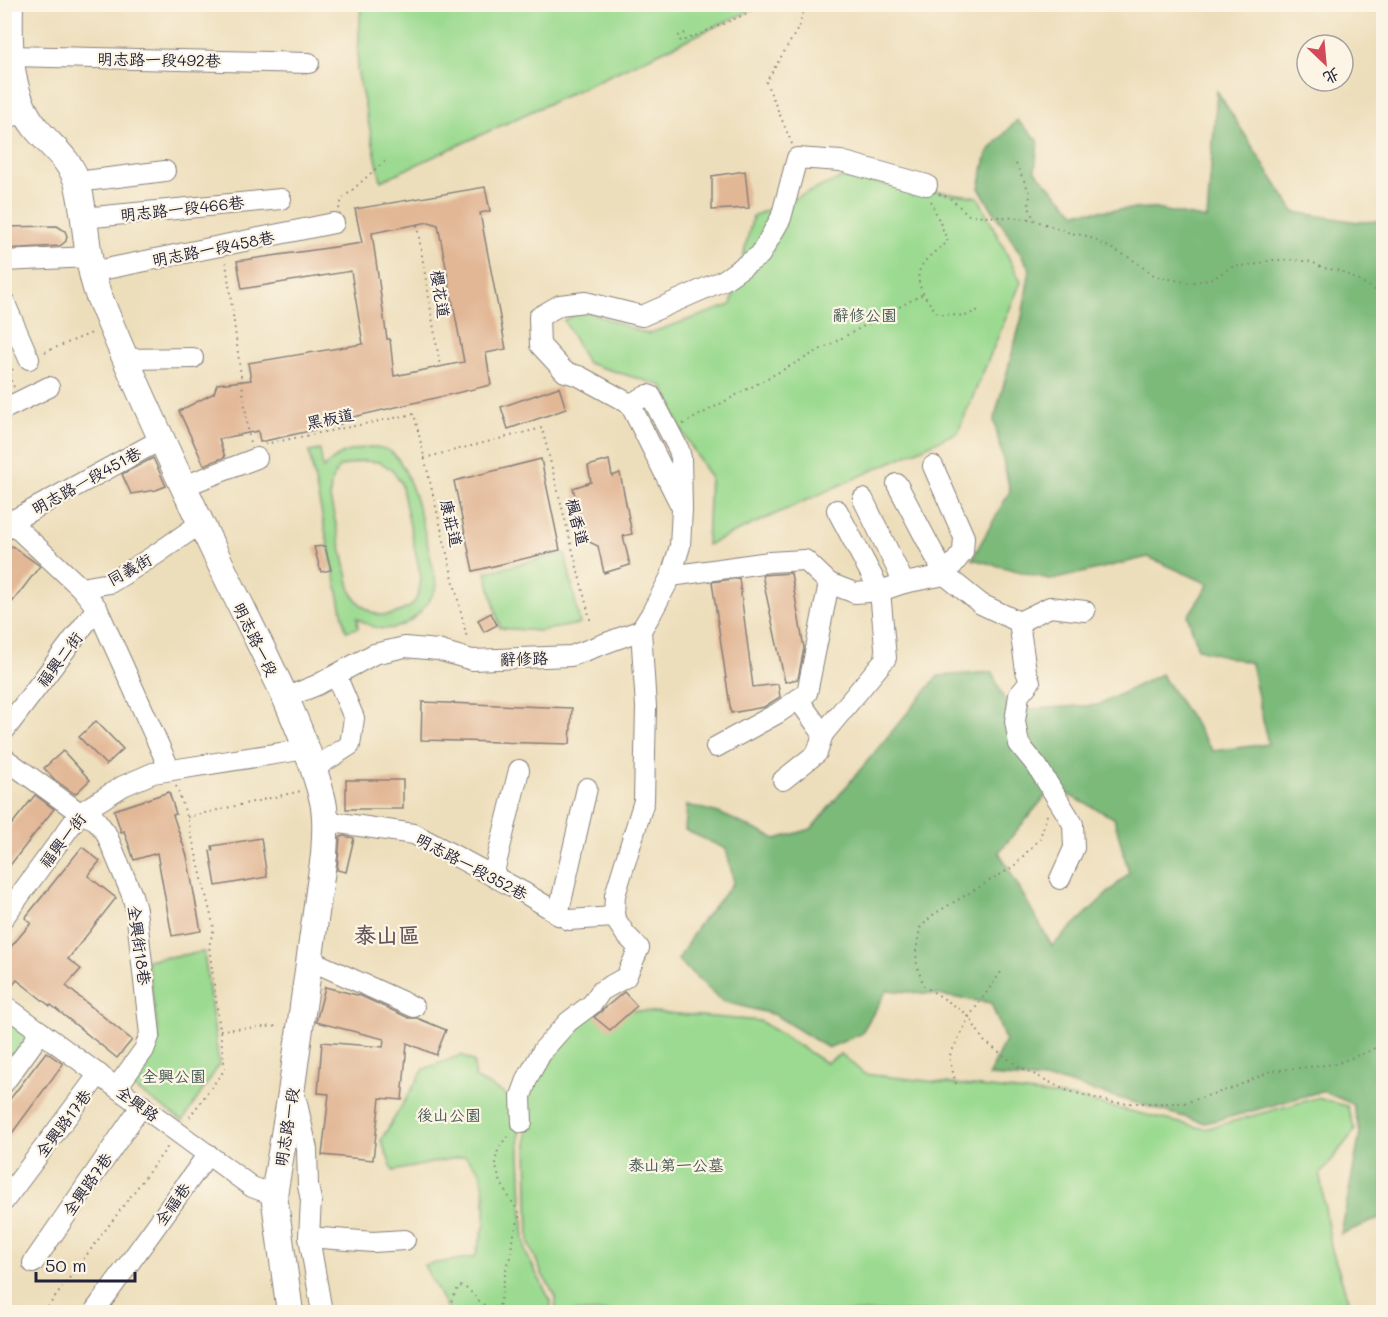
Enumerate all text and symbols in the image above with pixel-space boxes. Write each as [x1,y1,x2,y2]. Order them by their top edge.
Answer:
north arrow [1295,33,1355,93]
street label: 明志路一段492巷 [97,47,221,71]
text: 北 [1320,64,1344,90]
street label: 明志路一段466巷 [119,191,245,225]
street label: 明志路一段458巷 [150,226,276,270]
street label: 櫻花道 [427,269,455,319]
park label: 辭修公園 [833,304,897,325]
street label: 黑板道 [304,403,356,433]
street label: 明志路一段451巷 [28,441,144,519]
street label: 楓香道 [562,496,594,548]
street label: 康莊道 [436,497,468,549]
street label: 同義街 [103,548,155,590]
street label: 明志路一段 [229,598,283,680]
street label: 福興二街 [31,627,87,691]
street label: 辭修路 [500,647,548,669]
street label: 福興一街 [34,808,90,872]
street label: 明志路一段352巷 [412,828,532,904]
street label: 全興街18巷 [124,904,156,986]
district label: 泰山區 [354,920,420,949]
park label: 全興公園 [142,1065,206,1086]
street label: 全興路 [112,1080,164,1126]
street label: 全興路17巷 [31,1085,95,1161]
street label: 明志路一段 [269,1086,303,1168]
park label: 後山公園 [417,1104,481,1125]
street label: 全興路7巷 [57,1148,117,1220]
park label: 泰山第一公墓 [628,1154,724,1175]
street label: 全福巷 [149,1178,195,1230]
scale bar [36,1245,135,1283]
text: 50 m [45,1253,87,1277]

